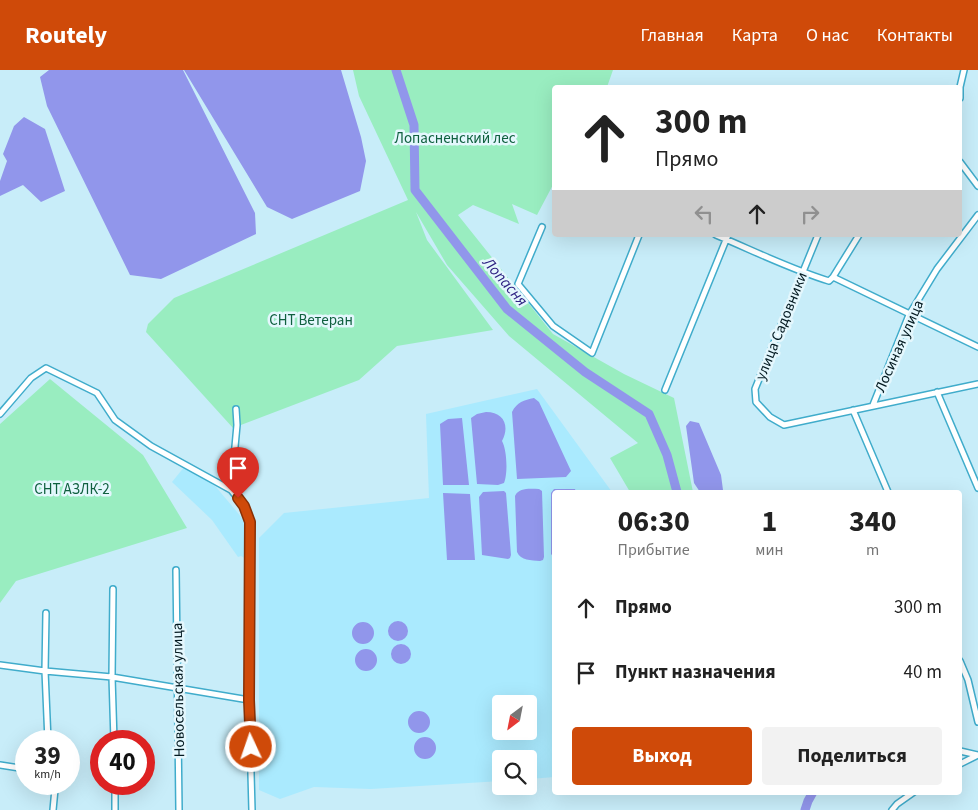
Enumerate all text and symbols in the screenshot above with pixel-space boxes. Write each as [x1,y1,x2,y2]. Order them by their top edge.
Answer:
text: Routely [25,18,107,53]
text: Главная [641,23,704,48]
text: Карта [732,23,778,48]
text: О нас [806,23,849,48]
text: Контакты [877,23,953,48]
text: 300 m [655,97,747,147]
icon: ahead [572,105,637,170]
park label: Лопасненский лес [394,128,516,149]
text: Прямо [655,143,719,175]
icon: left [690,200,718,228]
icon: ahead [743,200,771,228]
icon: right [796,200,824,228]
water label: Лопасня [477,252,533,311]
street label: улица Садовники [750,269,813,383]
street label: Лосиная улица [870,297,929,396]
park label: СНТ Ветеран [269,310,353,331]
pin [217,447,259,498]
icon: arrive [224,454,252,482]
park label: СНТ АЗЛК-2 [34,479,110,500]
text: 06:30 [617,500,690,543]
text: 1 [761,500,777,543]
text: 340 [849,500,896,543]
text: Прибытие [618,539,690,561]
text: мин [755,539,783,561]
text: m [866,539,879,561]
icon: ahead [572,594,600,622]
text: Прямо [615,594,672,621]
text: 300 m [894,594,942,621]
street label: Новосельская улица [167,622,190,758]
icon: arrive [572,659,600,687]
text: Пункт назначения [615,659,776,686]
text: 40 m [904,659,942,686]
north arrow [492,695,538,740]
map controls [492,695,537,795]
position arrow [224,720,276,772]
button: Выход [572,727,752,785]
button: Поделиться [762,727,942,785]
speed limit sign: 40 [90,730,155,795]
text: 39 [34,738,61,774]
button: search [492,750,537,795]
text: km/h [34,766,61,783]

